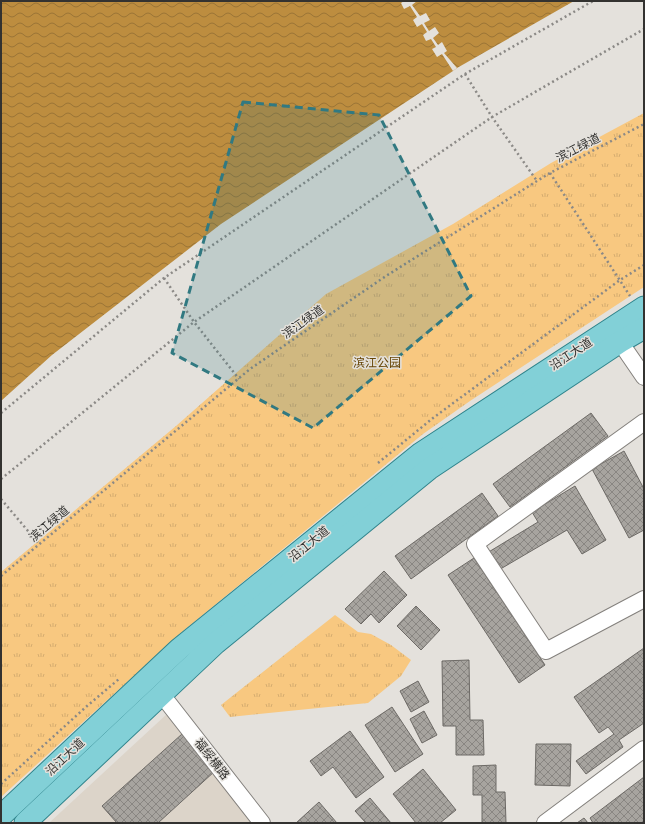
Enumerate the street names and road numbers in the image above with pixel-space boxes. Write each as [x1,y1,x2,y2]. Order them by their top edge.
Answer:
street label: 滨江绿道 [553,130,603,166]
street label: 滨江绿道 [279,302,327,342]
street label: 沿江大道 [547,334,595,374]
street label: 滨江绿道 [25,502,73,546]
street label: 沿江大道 [285,523,333,565]
street label: 沿江大道 [42,735,88,779]
street label: 福绥横路 [191,735,233,783]

